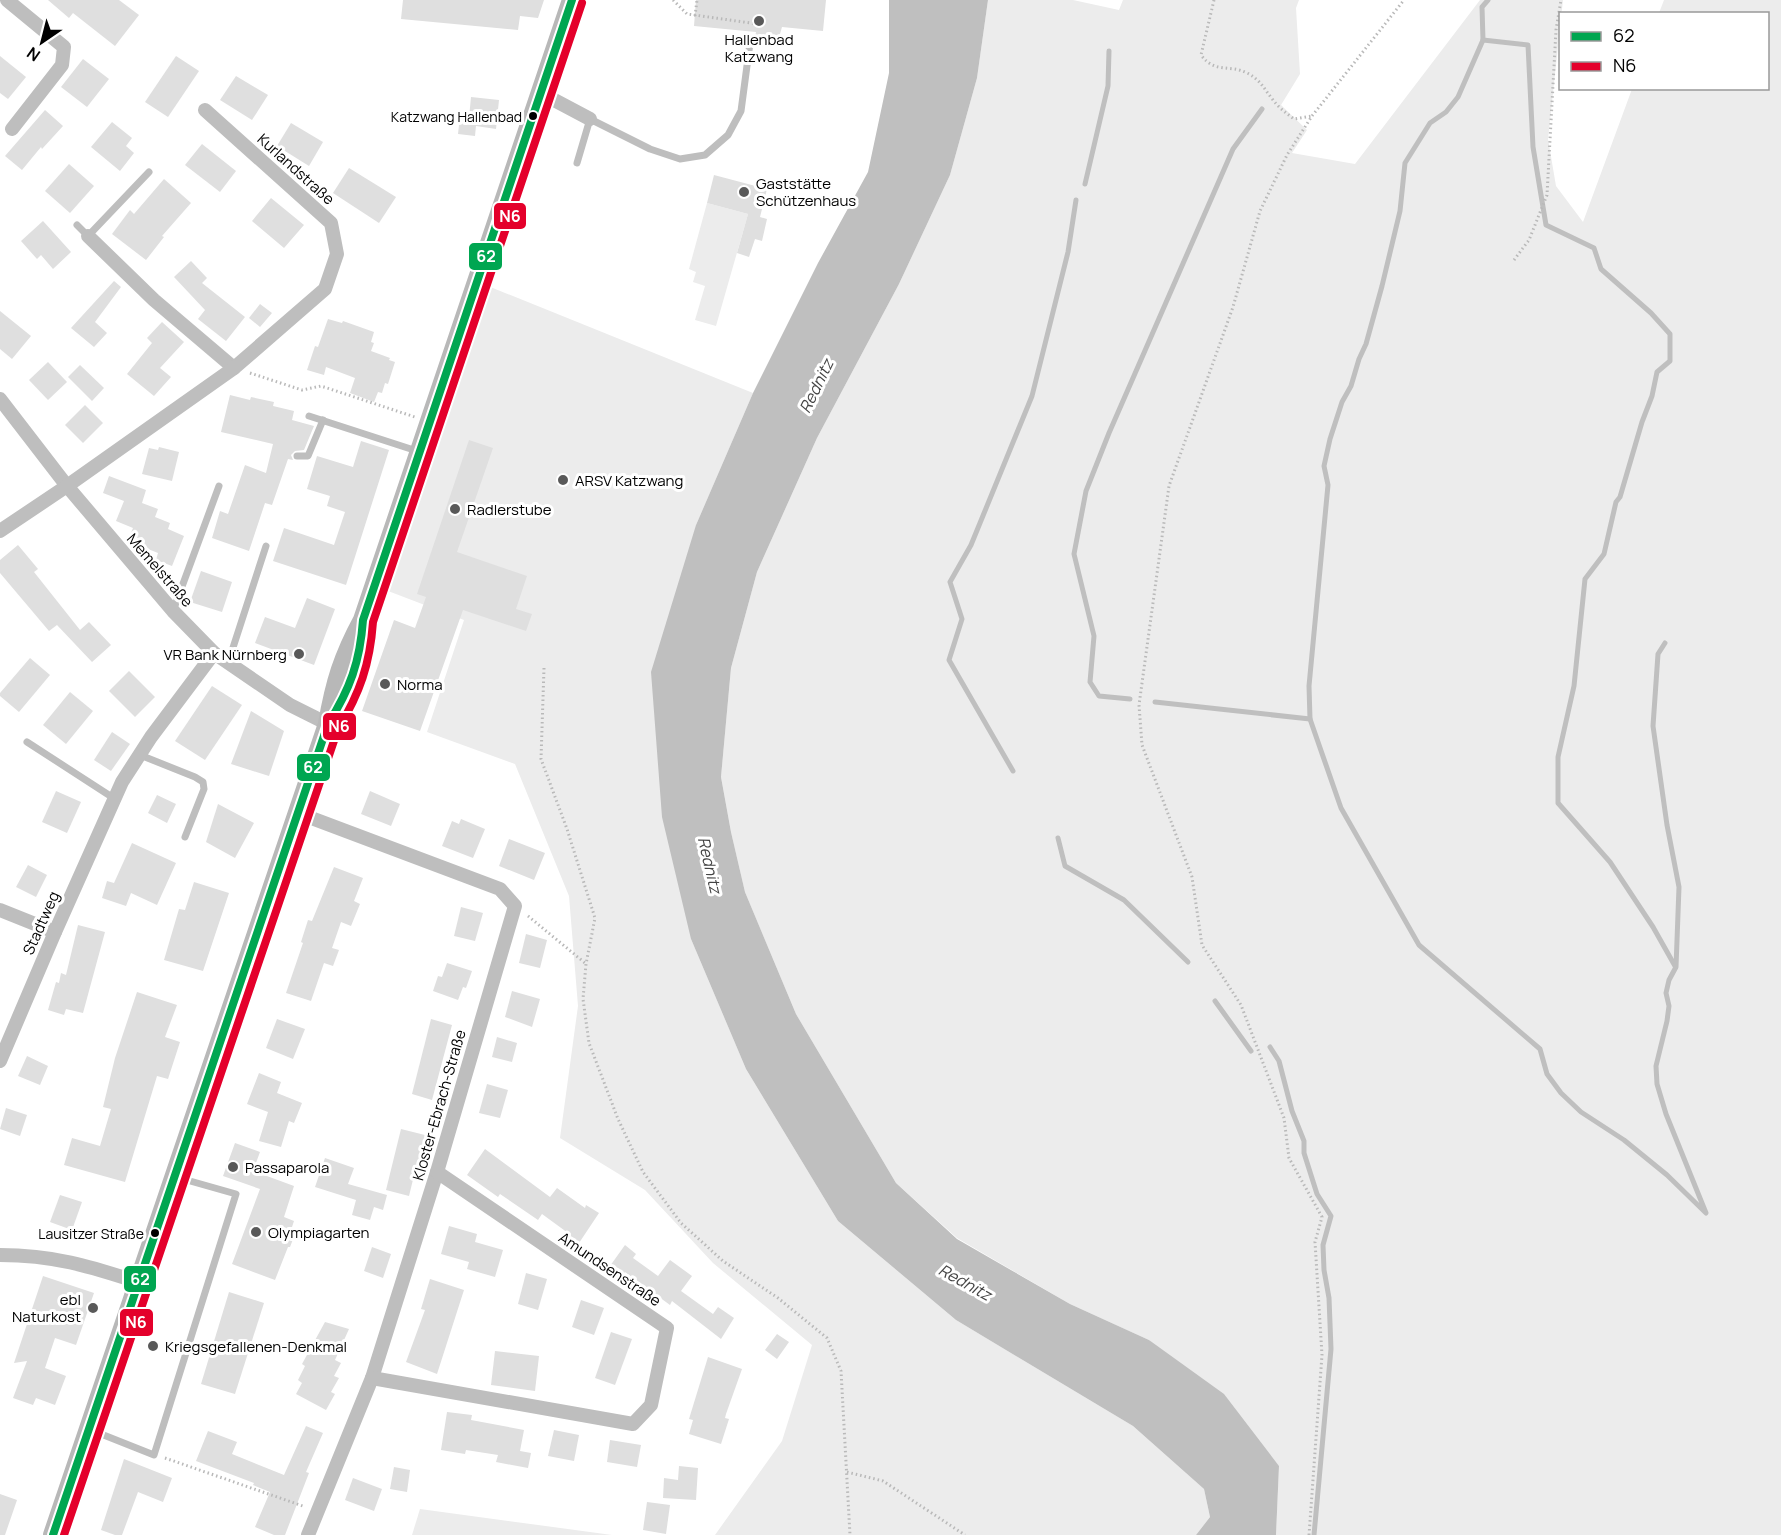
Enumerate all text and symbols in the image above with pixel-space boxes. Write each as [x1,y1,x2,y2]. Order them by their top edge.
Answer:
north arrow [12,12,72,72]
legend [1559,12,1769,90]
marker: Hallenbad Katzwang [752,14,766,28]
text: 62 [1613,23,1634,47]
place label: Hallenbad Katzwang [724,29,794,67]
text: N [22,42,44,67]
text: N6 [1613,53,1637,77]
place label: Katzwang Hallenbad [391,107,522,126]
marker: Katzwang Hallenbad [527,110,539,122]
street label: Kurlandstraße [253,129,339,210]
place label: Gaststätte Schützenhaus [756,173,856,211]
marker: Gaststätte Schützenhaus [737,185,751,199]
line badge: N6 [493,202,527,230]
text: N6 [499,205,521,227]
line badge: 62 [468,242,503,271]
text: 62 [476,245,496,267]
water label: Rednitz [794,354,839,416]
place label: ARSV Katzwang [575,470,683,491]
marker: ARSV Katzwang [556,473,570,487]
place label: Radlerstube [467,499,552,520]
marker: Radlerstube [448,502,462,516]
street label: Memelstraße [122,529,198,611]
place label: VR Bank Nürnberg [163,644,287,665]
marker: VR Bank Nürnberg [292,647,306,661]
place label: Norma [397,674,443,695]
marker: Norma [378,677,392,691]
line badge: N6 [322,712,357,741]
text: N6 [328,715,350,737]
line badge: 62 [296,753,331,782]
text: 62 [303,756,323,778]
water label: Rednitz [693,835,727,897]
street label: Stadtweg [18,888,64,958]
street label: Kloster-Ebrach-Straße [407,1027,471,1183]
place label: Passaparola [245,1157,329,1178]
marker: Passaparola [226,1160,240,1174]
place label: Olympiagarten [268,1222,370,1243]
place label: Lausitzer Straße [38,1224,144,1243]
marker: Olympiagarten [249,1225,263,1239]
marker: Lausitzer Straße [149,1227,161,1239]
street label: Amundsenstraße [555,1227,666,1311]
water label: Rednitz [935,1259,997,1306]
line badge: 62 [123,1265,157,1293]
text: 62 [130,1268,150,1290]
place label: ebl Naturkost [12,1289,81,1327]
marker: ebl Naturkost [86,1301,100,1315]
line badge: N6 [119,1308,154,1337]
text: N6 [125,1311,147,1333]
place label: Kriegsgefallenen-Denkmal [165,1336,347,1357]
marker: Kriegsgefallenen-Denkmal [146,1339,160,1353]

